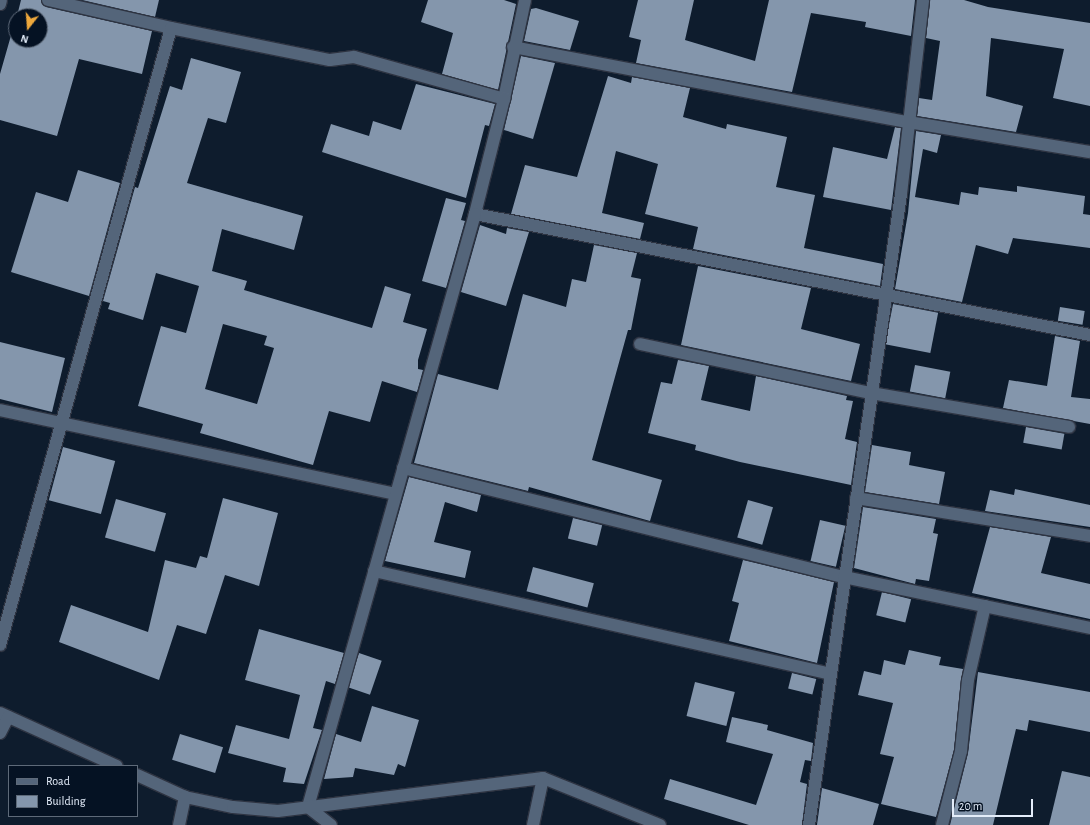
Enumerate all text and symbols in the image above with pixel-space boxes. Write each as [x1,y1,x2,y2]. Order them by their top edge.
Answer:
north arrow [8,8,48,48]
text: N [19,33,30,45]
legend [8,765,138,817]
text: Road [46,775,70,787]
scale bar [954,791,1035,817]
text: Building [46,795,86,807]
text: 20 m [959,800,982,812]

